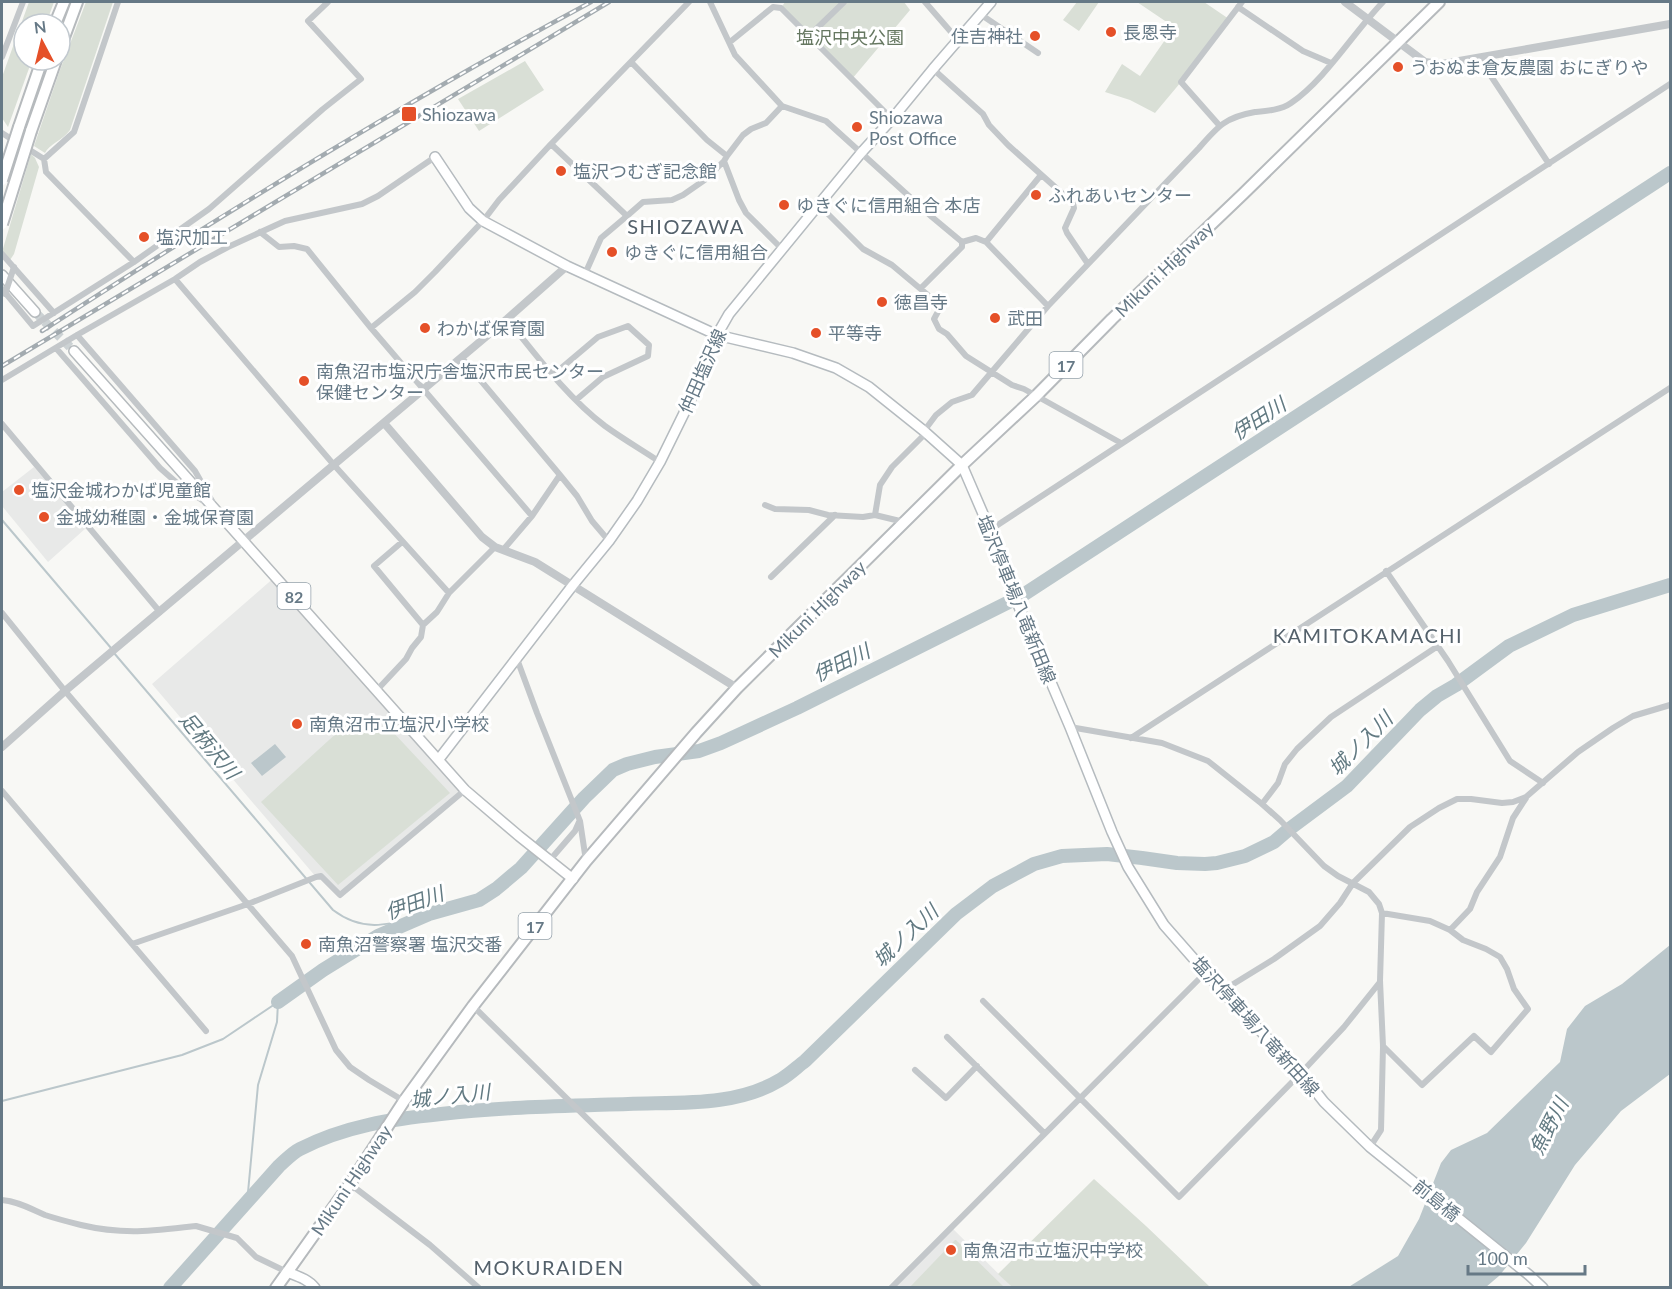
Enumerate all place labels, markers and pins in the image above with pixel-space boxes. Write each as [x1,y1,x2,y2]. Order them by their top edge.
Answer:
place label: 長恩寺 [1123,21,1177,43]
place label: 住吉神社 [951,25,1023,47]
marker: 長恩寺 [1104,25,1118,39]
marker: 住吉神社 [1028,29,1042,43]
place label: うおぬま倉友農園 おにぎりや [1410,56,1649,78]
marker: うおぬま倉友農園 おにぎりや [1391,60,1405,74]
place label: Shiozawa [422,103,496,125]
marker: Shiozawa [400,105,418,123]
place label: Shiozawa Post Office [869,106,957,149]
marker: Shiozawa Post Office [850,120,864,134]
place label: 塩沢つむぎ記念館 [573,160,717,182]
marker: 塩沢つむぎ記念館 [554,164,568,178]
place label: ふれあいセンター [1048,184,1192,206]
marker: ふれあいセンター [1029,188,1043,202]
place label: ゆきぐに信用組合 本店 [796,194,981,216]
marker: ゆきぐに信用組合 本店 [777,198,791,212]
place label: 塩沢加工 [156,226,228,248]
marker: 塩沢加工 [137,230,151,244]
place label: ゆきぐに信用組合 [624,241,768,263]
marker: ゆきぐに信用組合 [605,245,619,259]
place label: 徳昌寺 [894,291,948,313]
marker: 徳昌寺 [875,295,889,309]
place label: 武田 [1007,307,1043,329]
marker: 武田 [988,311,1002,325]
place label: わかば保育園 [437,317,545,339]
marker: わかば保育園 [418,321,432,335]
place label: 平等寺 [828,322,882,344]
marker: 平等寺 [809,326,823,340]
place label: 南魚沼市塩沢庁舎塩沢市民センター 保健センター [316,360,604,403]
marker: 南魚沼市塩沢庁舎塩沢市民センター 保健センター [297,374,311,388]
place label: 塩沢金城わかば児童館 [31,479,211,501]
marker: 塩沢金城わかば児童館 [12,483,26,497]
place label: 金城幼稚園・金城保育園 [56,506,254,528]
marker: 金城幼稚園・金城保育園 [37,510,51,524]
place label: 南魚沼市立塩沢小学校 [309,713,489,735]
marker: 南魚沼市立塩沢小学校 [290,717,304,731]
place label: 南魚沼警察署 塩沢交番 [318,933,503,955]
marker: 南魚沼警察署 塩沢交番 [299,937,313,951]
place label: 南魚沼市立塩沢中学校 [963,1239,1143,1261]
marker: 南魚沼市立塩沢中学校 [944,1243,958,1257]

